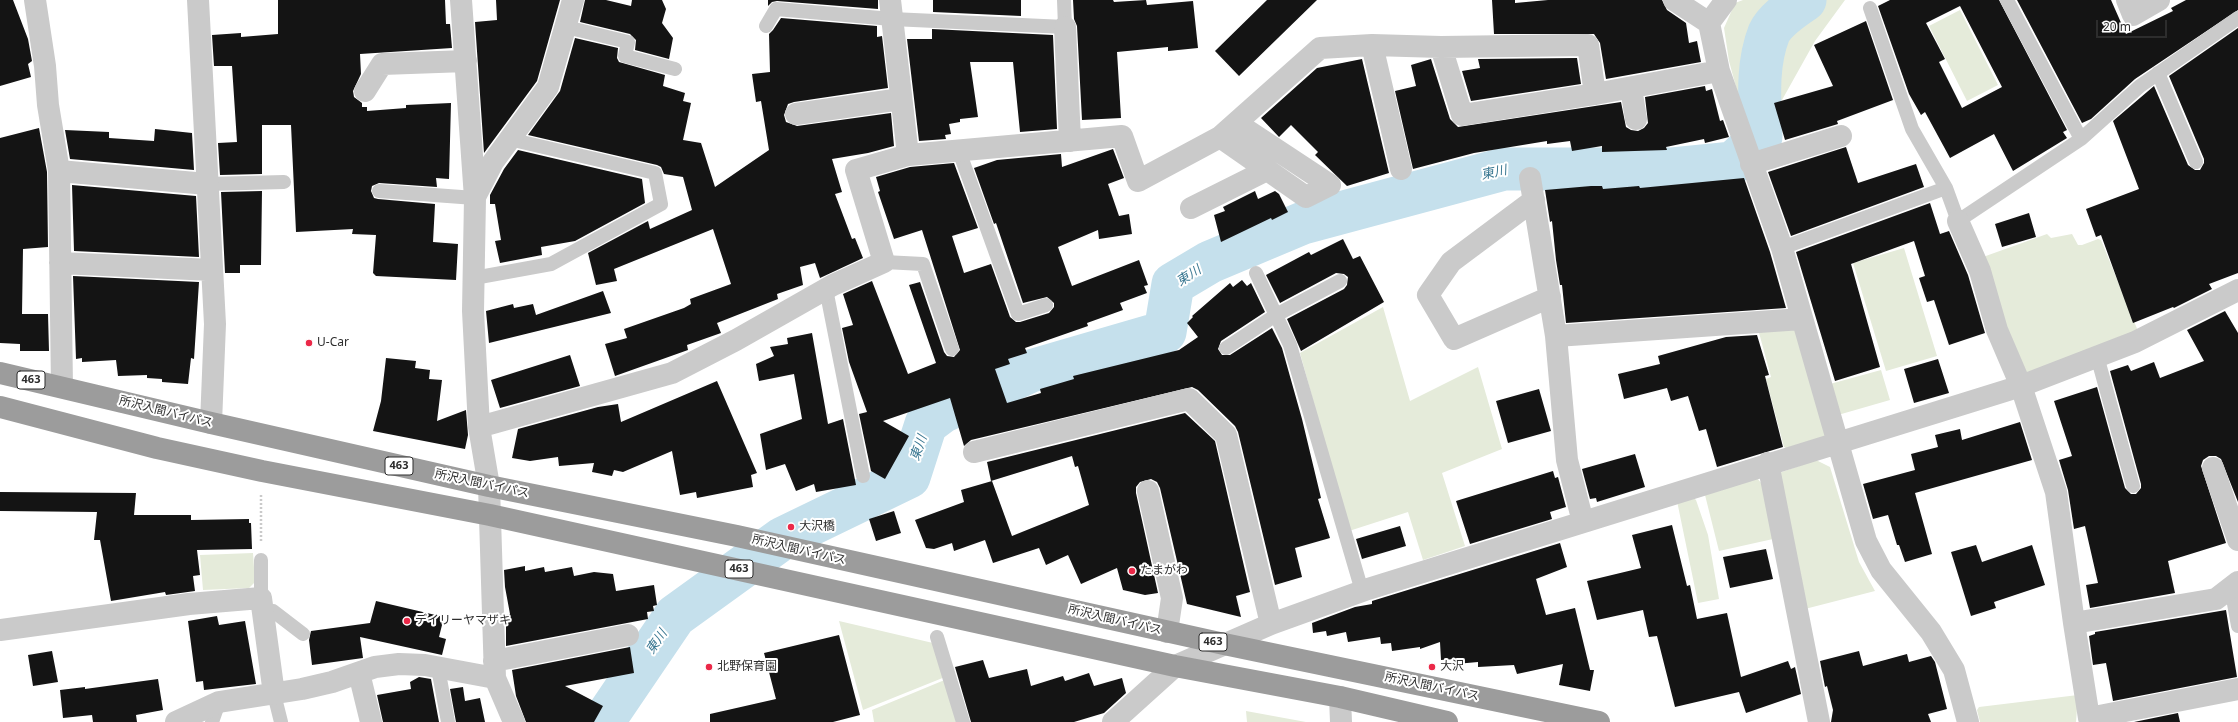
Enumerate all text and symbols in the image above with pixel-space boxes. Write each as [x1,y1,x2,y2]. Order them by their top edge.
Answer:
scale bar [2098,12,2169,38]
text: 20 m [2103,18,2131,35]
water label: 東川 [1480,163,1508,183]
water label: 東川 [1174,262,1204,290]
place label: U-Car [317,336,349,350]
marker: U-Car [304,338,314,348]
road number: 463 [17,371,45,389]
street label: 所沢入間バイパス [118,393,214,431]
water label: 東川 [907,433,931,463]
road number: 463 [385,457,413,475]
street label: 所沢入間バイパス [434,467,530,501]
place label: 大沢橋 [799,520,835,534]
marker: 大沢橋 [786,522,796,532]
street label: 所沢入間バイパス [751,532,847,568]
road number: 463 [725,560,753,578]
place label: たまがわ [1140,564,1188,578]
marker: たまがわ [1127,566,1137,576]
street label: 所沢入間バイパス [1067,602,1163,638]
place label: デイリーヤマザキ [415,614,511,628]
marker: デイリーヤマザキ [402,616,412,626]
water label: 東川 [643,627,671,657]
road number: 463 [1199,633,1227,651]
place label: 北野保育園 [717,660,777,674]
place label: 大沢 [1440,660,1464,674]
marker: 北野保育園 [704,662,714,672]
marker: 大沢 [1427,662,1437,672]
street label: 所沢入間バイパス [1384,670,1480,704]

